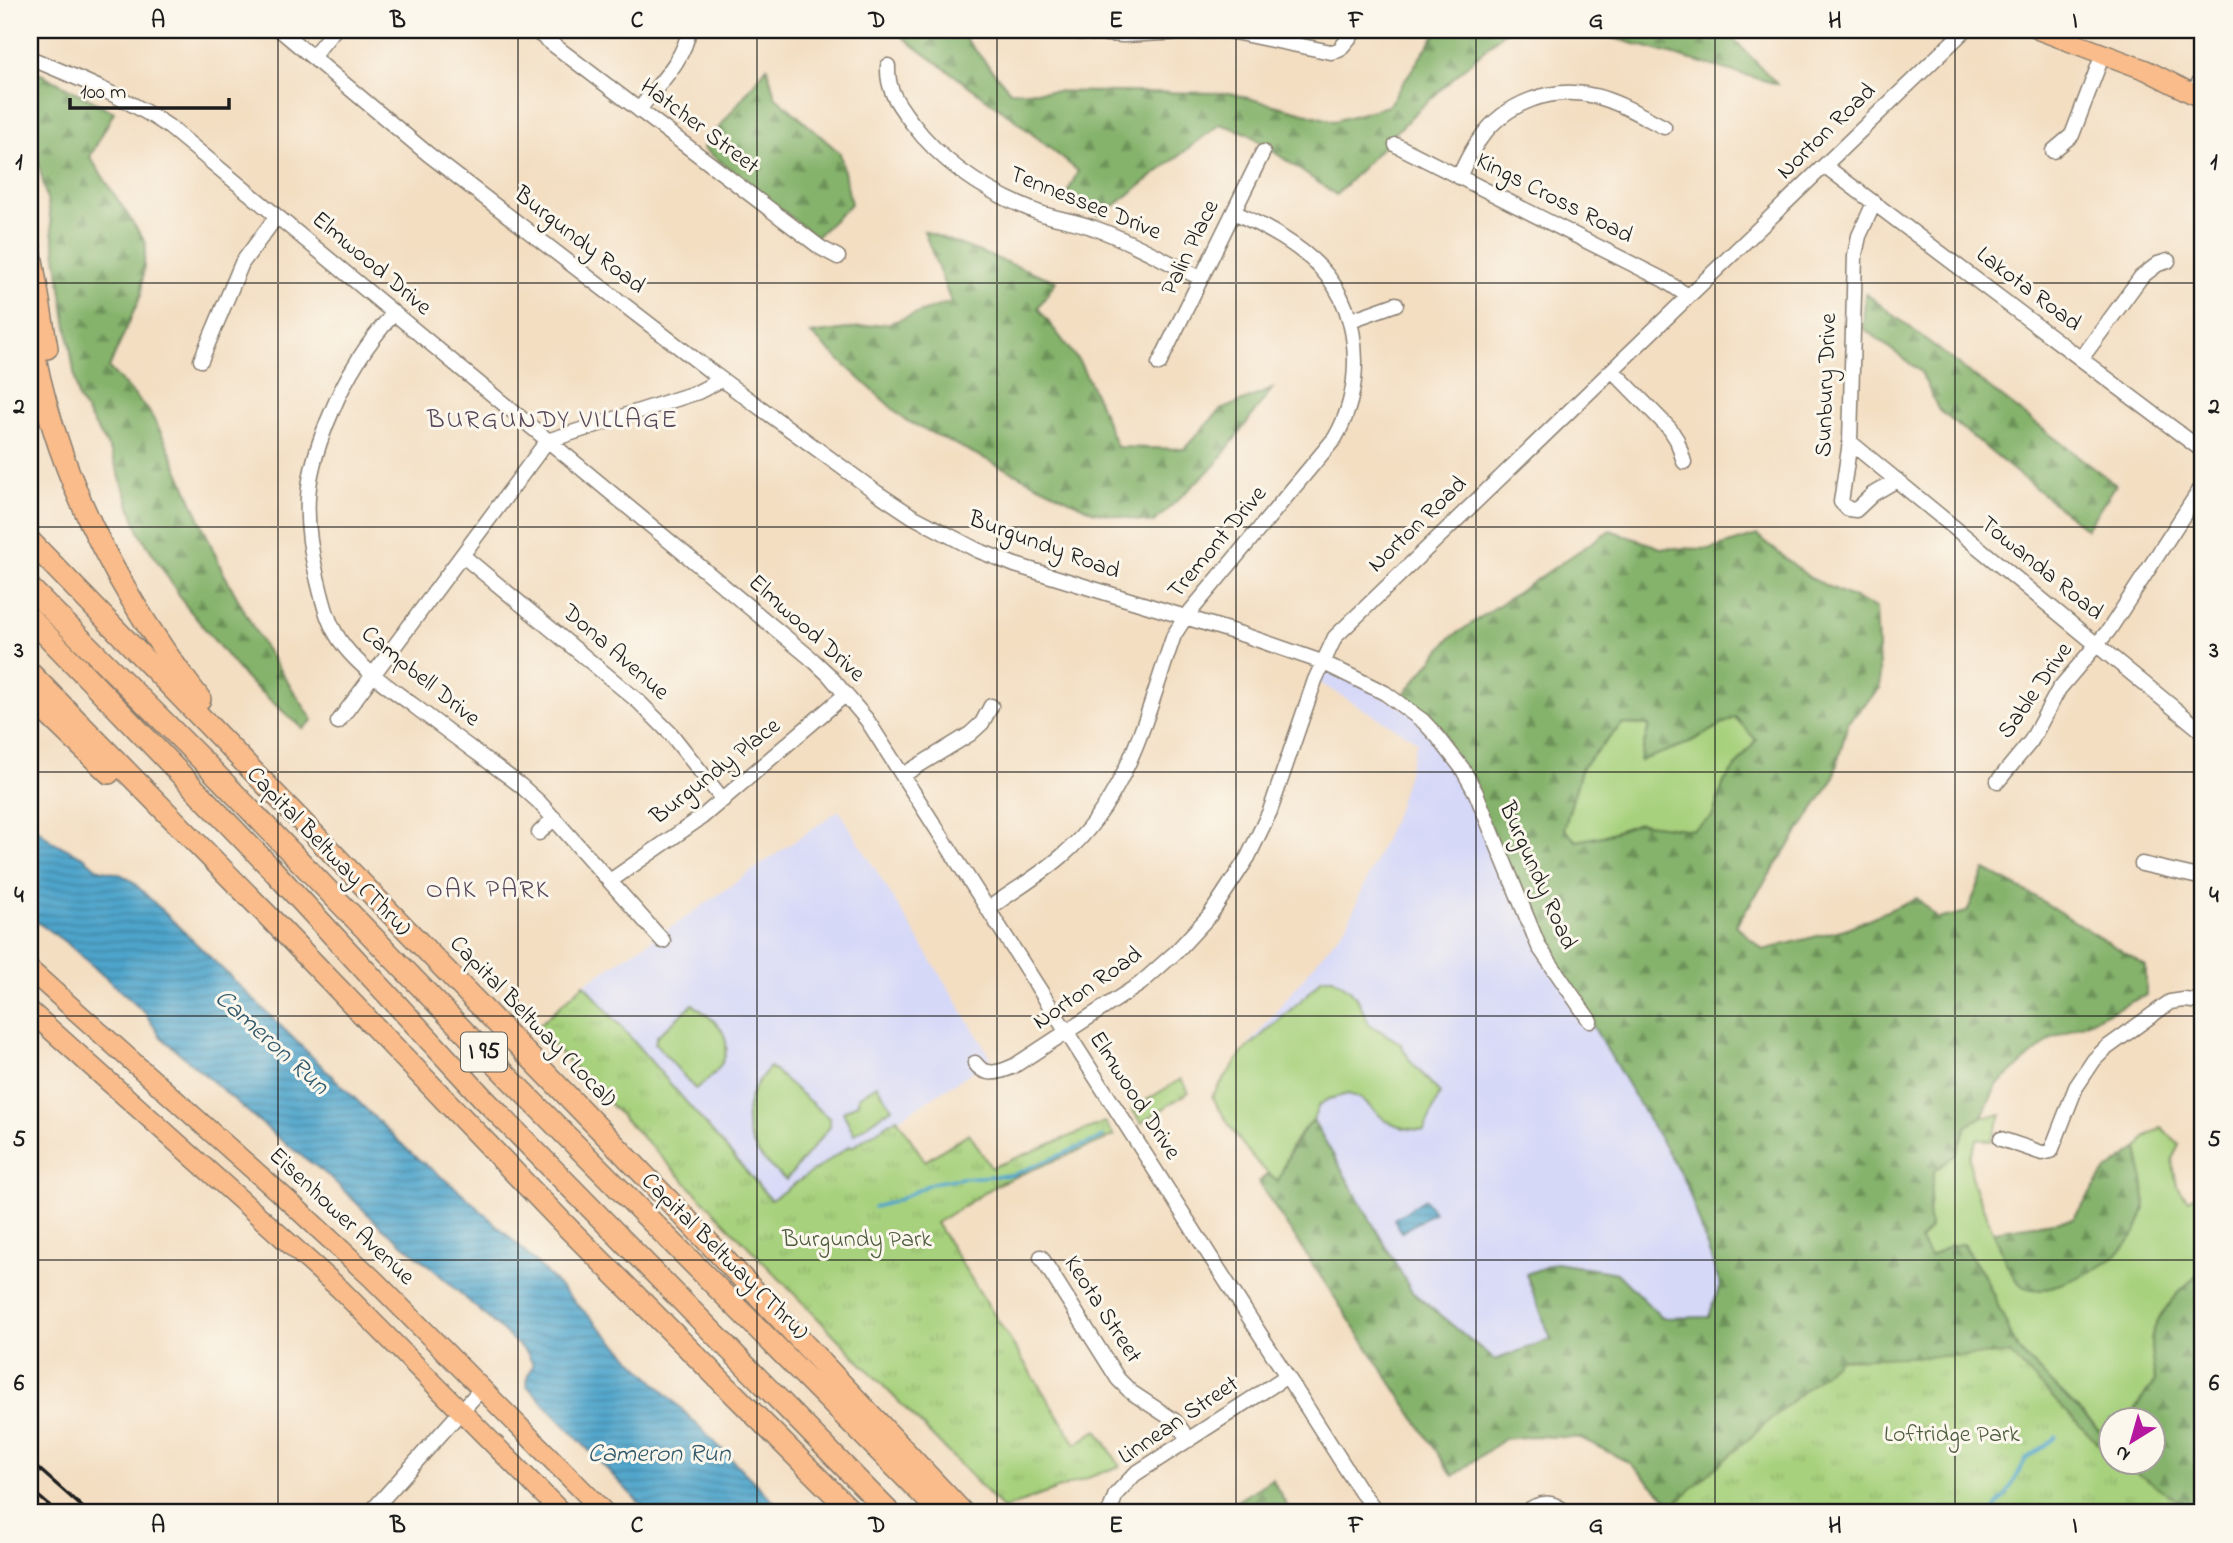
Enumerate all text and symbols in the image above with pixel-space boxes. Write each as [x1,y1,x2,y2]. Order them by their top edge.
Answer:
text: A [151,5,165,38]
text: B [389,5,406,38]
text: C [631,5,644,38]
text: D [868,5,885,38]
text: E [1109,5,1123,38]
text: F [1348,5,1364,38]
text: G [1589,5,1603,38]
text: H [1828,5,1842,38]
text: I [2072,5,2078,38]
scale bar [70,66,229,110]
street label: Hatcher Street [632,70,766,184]
street label: Norton Road [1769,75,1885,189]
text: 100 m [80,78,126,108]
street label: Kings Cross Road [1469,144,1639,254]
text: 1 [15,147,23,180]
text: 1 [2210,147,2218,180]
street label: Tennessee Drive [1004,158,1166,250]
street label: Burgundy Road [504,178,653,305]
street label: Palin Place [1153,194,1229,302]
street label: Elmwood Drive [303,203,439,325]
street label: Lakota Road [1968,239,2088,342]
street label: Sunbury Drive [1807,312,1848,458]
text: 2 [12,391,25,424]
text: 2 [2207,391,2220,424]
district label: BURGUNDY VILLAGE [426,402,679,440]
street label: Norton Road [1360,468,1476,582]
street label: Tremont Drive [1160,478,1276,608]
street label: Burgundy Road [962,502,1125,591]
street label: Towanda Road [1972,508,2111,630]
street label: Elmwood Drive [740,567,873,691]
street label: Dona Avenue [553,596,677,710]
street label: Campbell Drive [353,618,487,736]
text: 3 [13,635,24,668]
street label: Sable Drive [1990,635,2082,747]
text: 3 [2208,635,2219,668]
street label: Burgundy Place [642,710,790,836]
street label: Capital Beltway (Thru) [237,759,419,946]
street label: Burgundy Road [1487,796,1585,956]
district label: OAK PARK [426,872,550,910]
text: 4 [14,880,24,913]
text: 4 [2209,880,2219,913]
street label: Capital Beltway (Local) [440,928,624,1117]
street label: Norton Road [1026,938,1150,1040]
water label: Cameron Run [205,981,338,1106]
street label: Elmwood Drive [1079,1025,1189,1167]
road number: I 95 [461,1032,507,1072]
text: 5 [12,1124,26,1157]
text: 5 [2207,1124,2221,1157]
street label: Eisenhower Avenue [260,1140,422,1294]
street label: Capital Beltway (Thru) [631,1165,816,1350]
park label: Burgundy Park [781,1223,932,1259]
street label: Keota Street [1054,1249,1150,1371]
text: 6 [14,1368,25,1401]
street label: Linnean Street [1112,1368,1246,1474]
text: 6 [2209,1368,2220,1401]
north arrow [2096,1406,2166,1476]
park label: Loftridge Park [1884,1418,2020,1453]
water label: Cameron Run [587,1436,732,1474]
text: N [2110,1438,2137,1467]
text: A [151,1510,165,1543]
text: B [389,1510,406,1543]
text: C [631,1510,644,1543]
text: D [868,1510,885,1543]
text: E [1109,1510,1123,1543]
text: F [1348,1510,1364,1543]
text: G [1589,1510,1603,1543]
text: H [1828,1510,1842,1543]
text: I [2072,1510,2078,1543]

